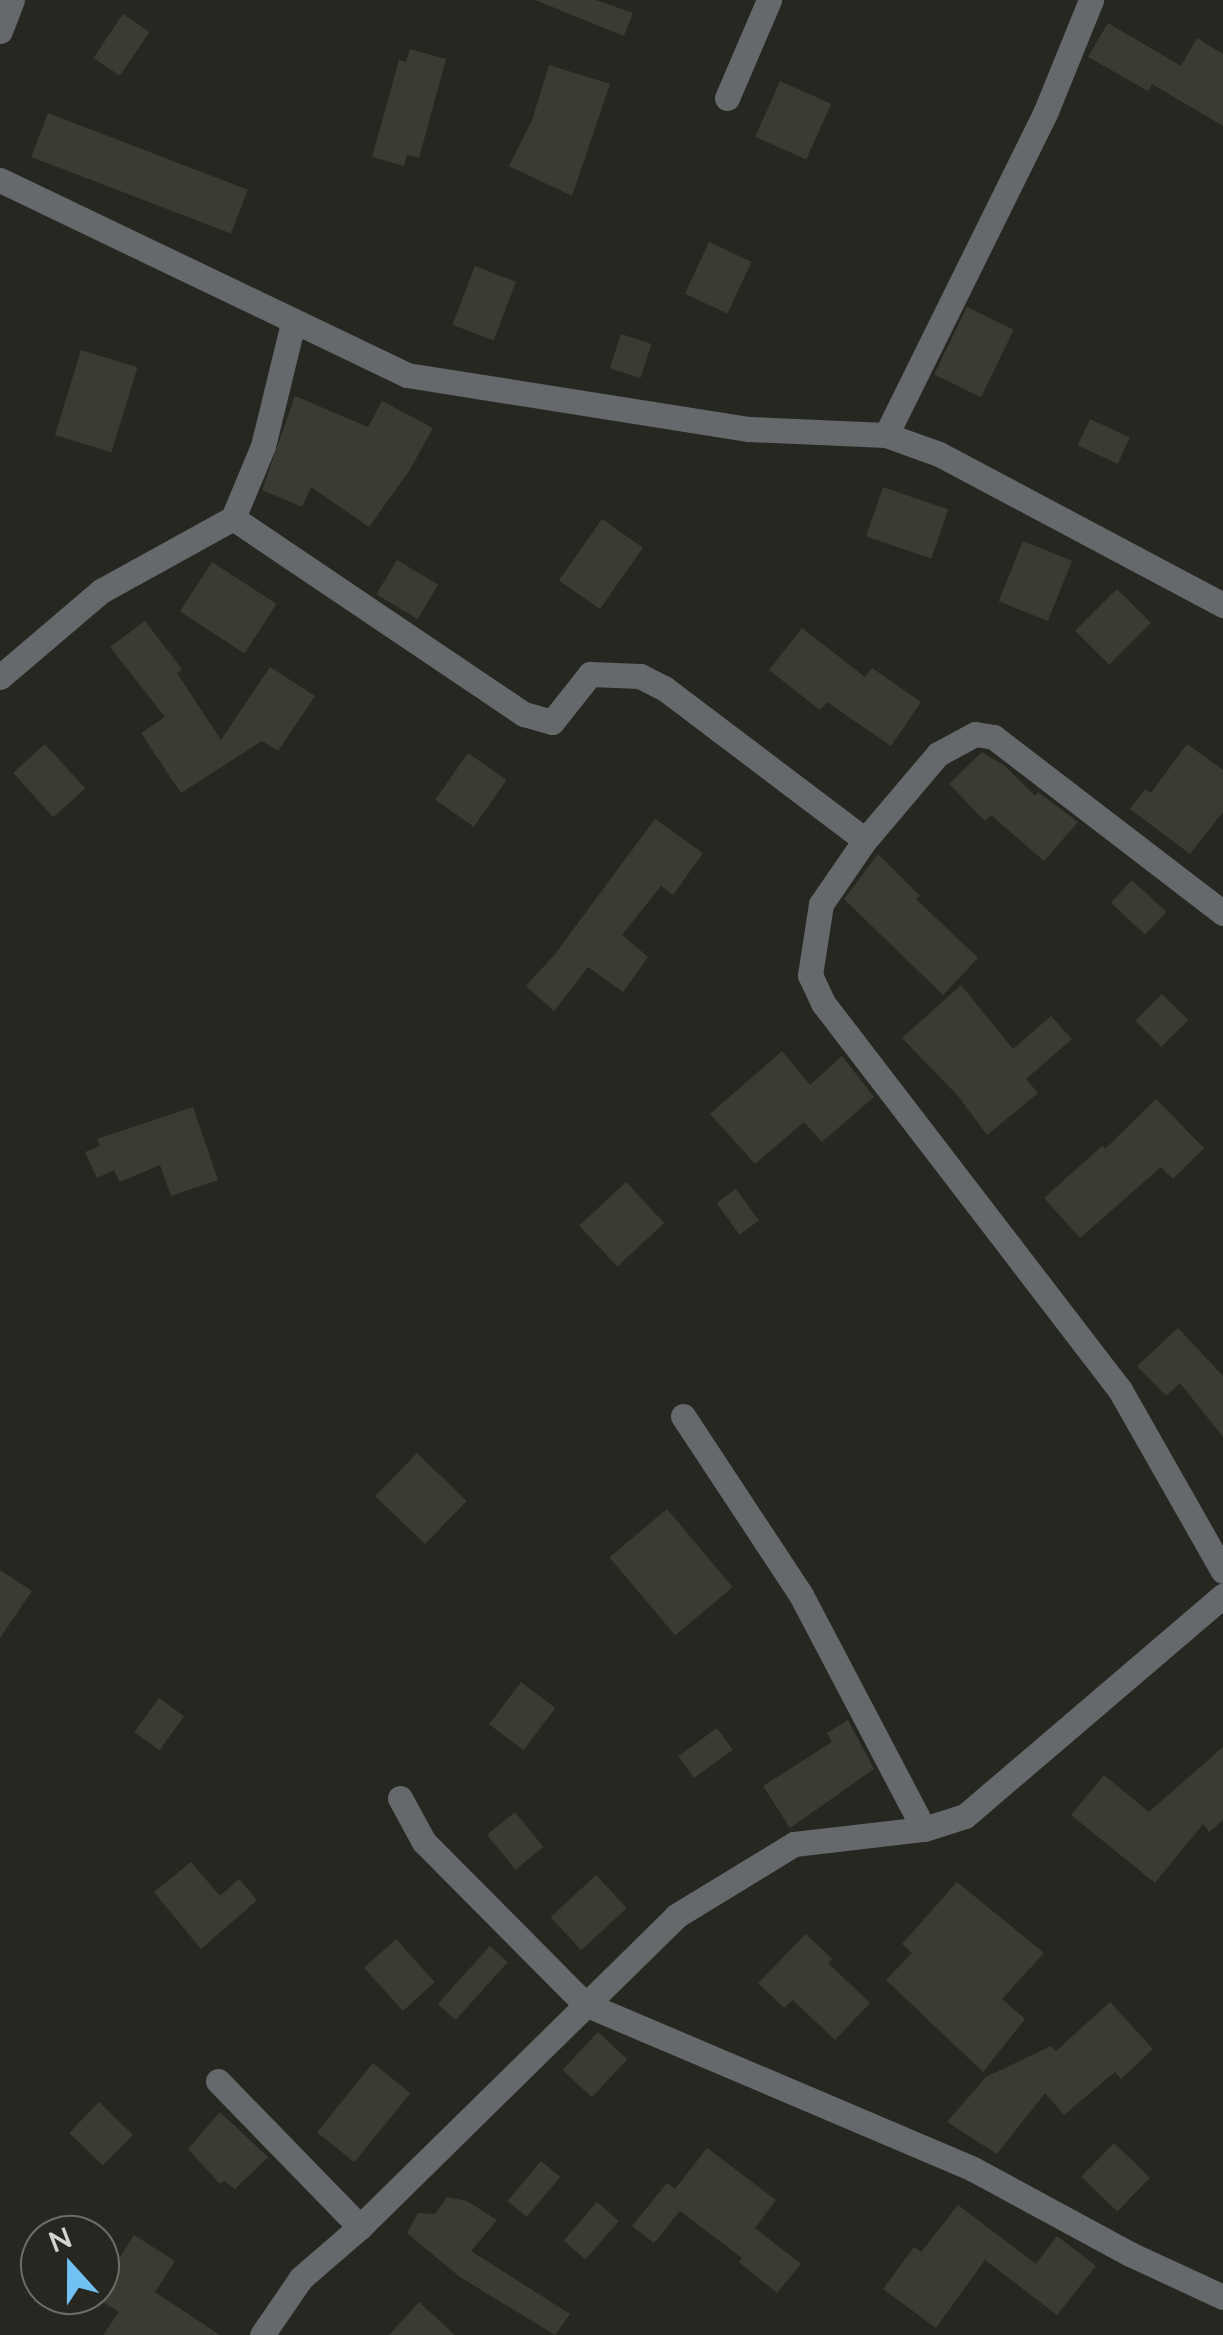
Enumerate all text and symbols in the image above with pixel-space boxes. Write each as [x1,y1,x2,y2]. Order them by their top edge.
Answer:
north arrow [20,2215,120,2315]
text: N [44,2219,76,2259]

